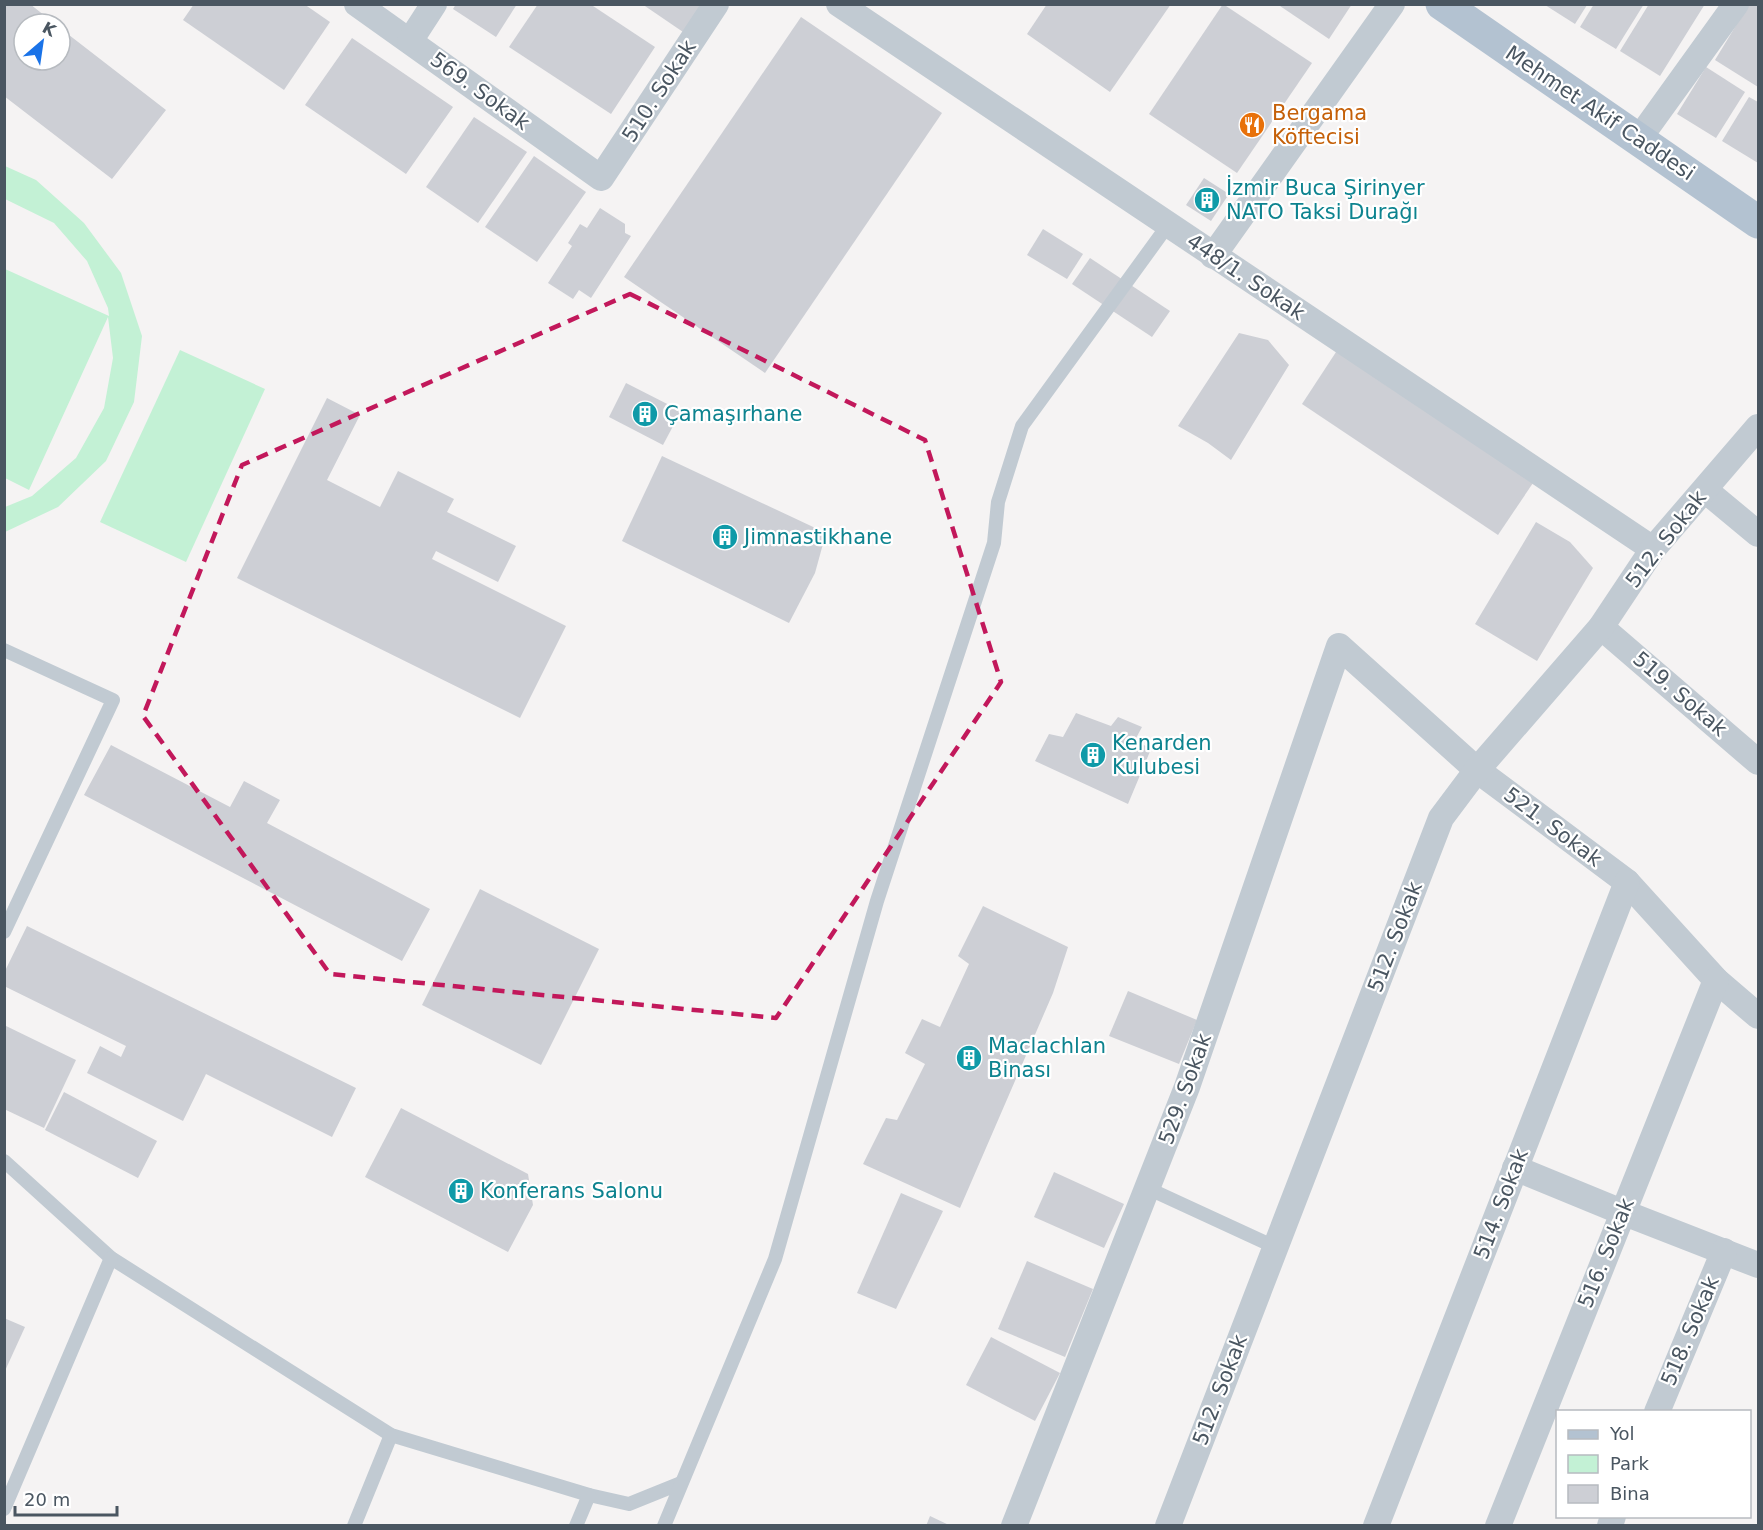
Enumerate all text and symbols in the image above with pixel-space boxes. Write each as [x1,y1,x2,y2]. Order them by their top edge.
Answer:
north arrow [12,12,72,72]
text: K [39,18,60,41]
street label: 510. Sokak [617,35,701,146]
street label: Mehmet Akif Caddesi [1501,41,1699,185]
street label: 569. Sokak [426,47,535,135]
place label: Bergama Köftecisi [1272,101,1367,149]
restaurant icon: Bergama Köftecisi [1237,110,1267,140]
place label: İzmir Buca Şirinyer NATO Taksi Durağı [1226,175,1425,224]
building icon: İzmir Buca Şirinyer NATO Taksi Durağı [1192,185,1222,215]
street label: 448/1. Sokak [1183,229,1310,326]
building icon: Çamaşırhane [630,399,660,429]
place label: Çamaşırhane [664,402,802,426]
street label: 512. Sokak [1621,485,1712,592]
building icon: Jimnastikhane [710,522,740,552]
place label: Jimnastikhane [742,525,892,549]
street label: 519. Sokak [1628,647,1732,742]
place label: Kenarden Kulubesi [1112,731,1212,779]
building icon: Kenarden Kulubesi [1078,740,1108,770]
street label: 521. Sokak [1499,782,1607,872]
street label: 512. Sokak [1363,878,1427,996]
street label: 529. Sokak [1154,1029,1216,1148]
place label: Maclachlan Binası [988,1034,1106,1082]
building icon: Maclachlan Binası [954,1043,984,1073]
street label: 514. Sokak [1469,1145,1533,1263]
building icon: Konferans Salonu [446,1176,476,1206]
place label: Konferans Salonu [480,1179,663,1203]
street label: 516. Sokak [1573,1194,1639,1311]
street label: 518. Sokak [1656,1272,1724,1389]
street label: 512. Sokak [1188,1331,1252,1449]
legend [1556,1410,1751,1518]
text: Yol [1609,1423,1635,1444]
text: Park [1610,1453,1649,1474]
scale bar [15,1479,117,1517]
text: Bina [1610,1483,1650,1504]
text: 20 m [24,1489,70,1510]

